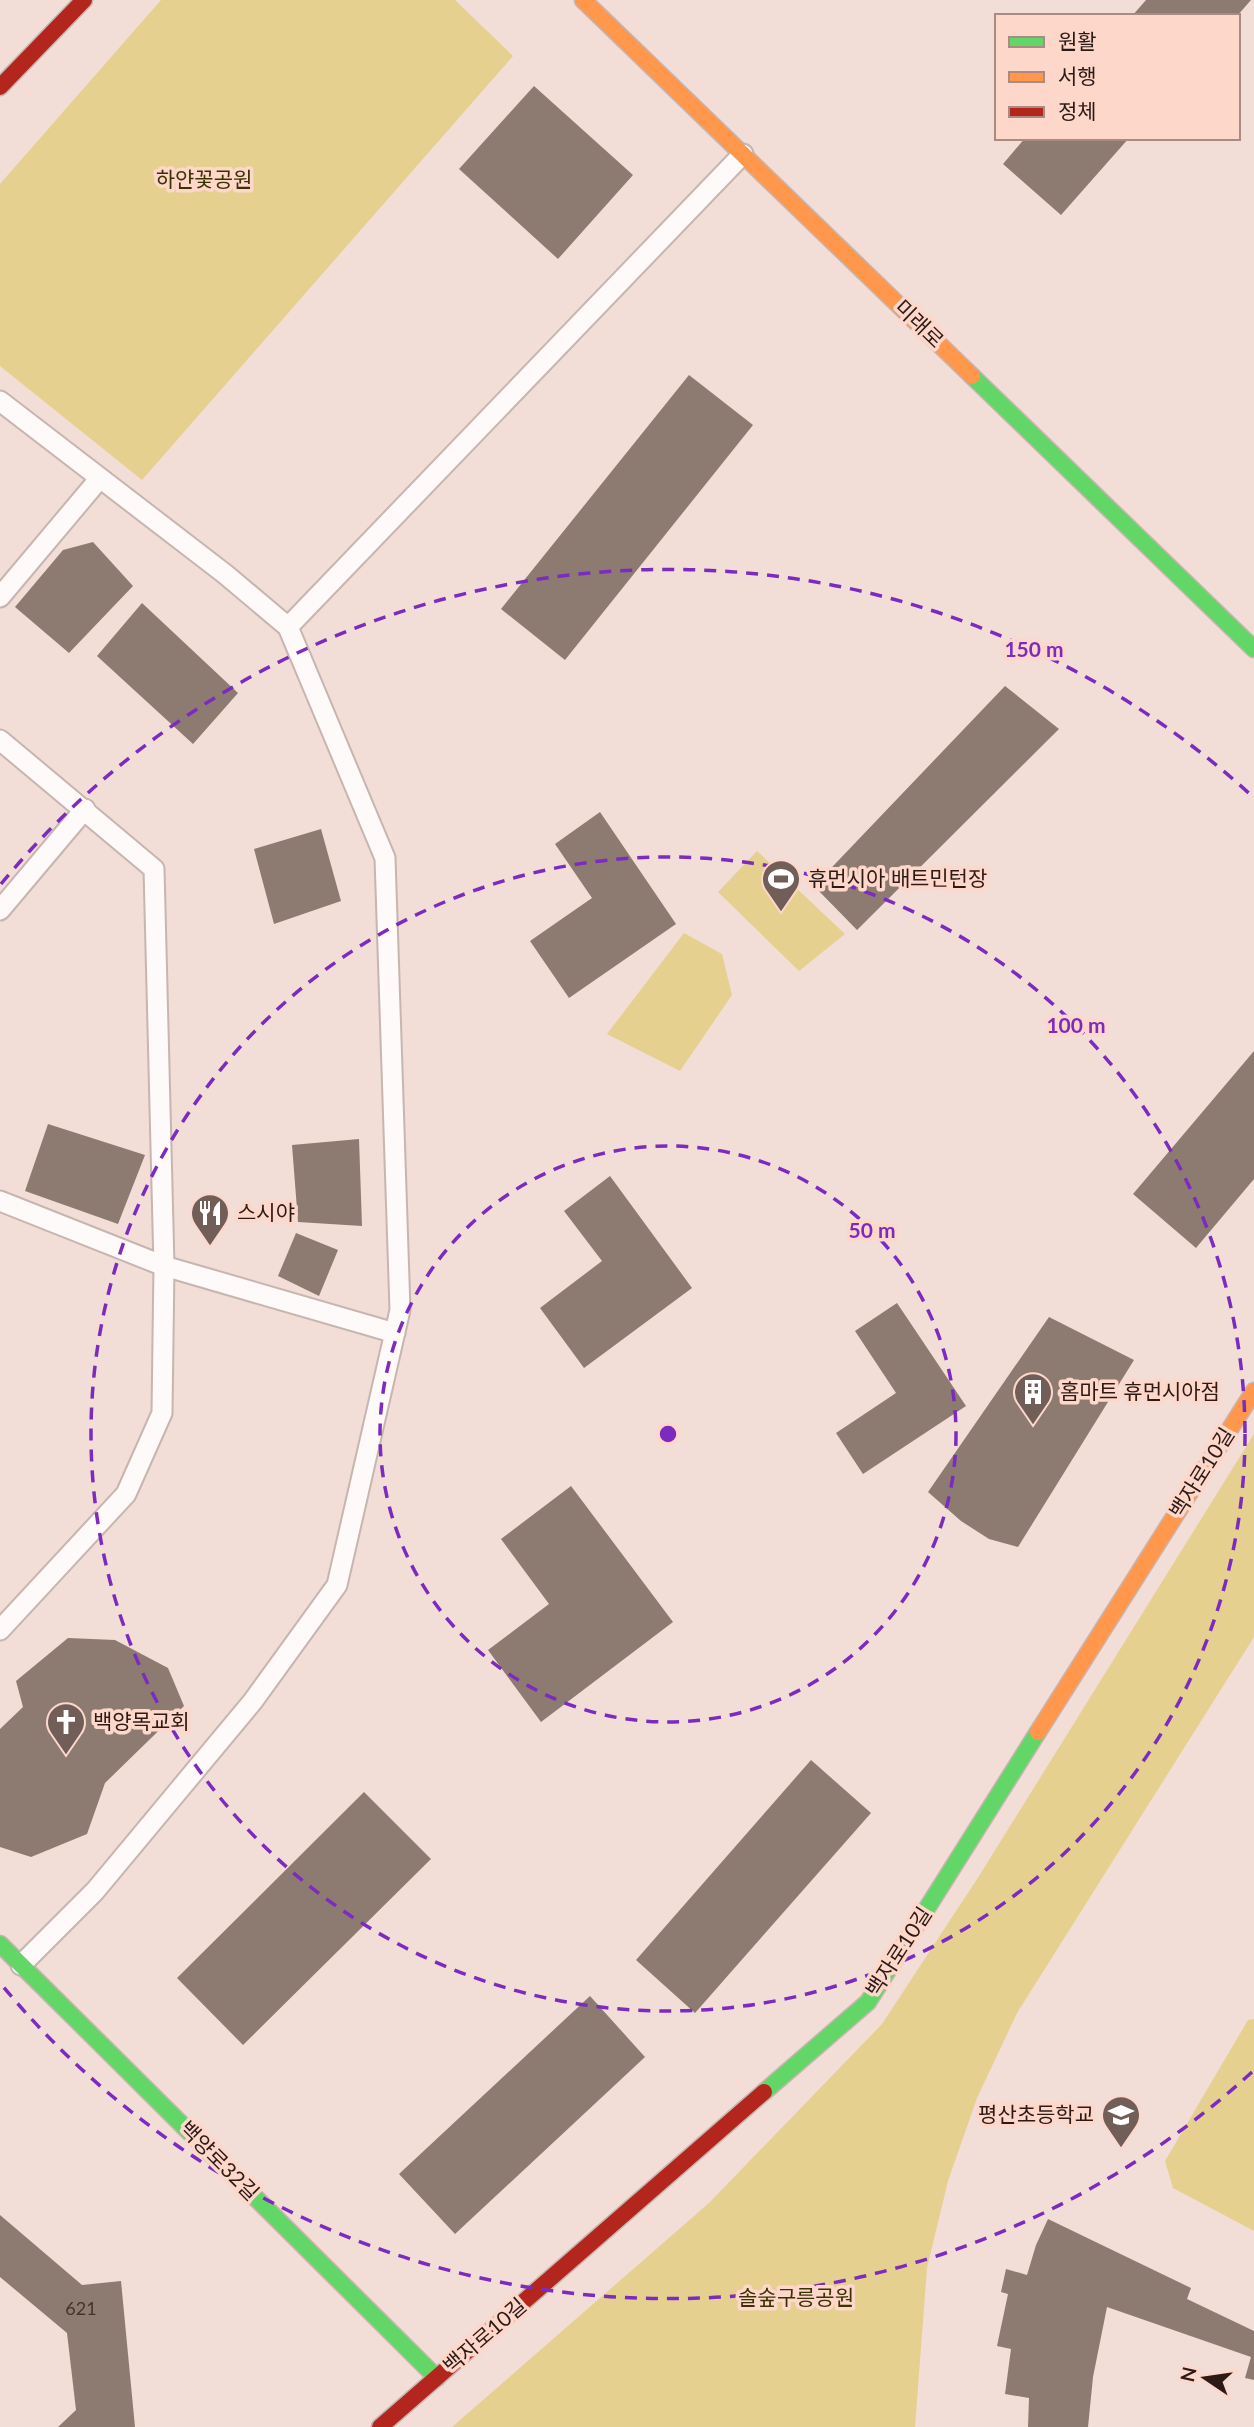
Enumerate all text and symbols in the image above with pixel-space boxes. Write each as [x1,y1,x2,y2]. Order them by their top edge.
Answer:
legend [995,14,1240,140]
text: 원활 [1058,28,1097,53]
text: 서행 [1058,63,1097,88]
text: 정체 [1058,98,1097,123]
park label: 하얀꽃공원 [156,166,252,191]
street label: 미래로 [891,294,950,352]
text: 150 m [1004,636,1064,661]
sports icon: 휴먼시아 배트민턴장 [760,858,802,913]
place label: 휴먼시아 배트민턴장 [808,865,987,890]
text: 100 m [1046,1012,1106,1037]
restaurant icon: 스시야 [189,1192,231,1247]
place label: 스시야 [237,1199,295,1224]
text: 50 m [848,1217,896,1242]
building icon: 홈마트 휴먼시아점 [1012,1371,1054,1426]
place label: 홈마트 휴먼시아점 [1060,1378,1220,1403]
centre of rings [656,1422,680,1446]
street label: 백자로10길 [1163,1422,1238,1522]
church icon: 백양목교회 [45,1701,87,1756]
place label: 백양목교회 [93,1708,190,1733]
street label: 백자로10길 [860,1902,936,2001]
school or university icon: 평산초등학교 [1100,2094,1142,2149]
place label: 평산초등학교 [978,2101,1094,2126]
street label: 백양로32길 [175,2115,265,2205]
park label: 솔숲구릉공원 [738,2284,854,2309]
street label: 백자로10길 [437,2292,531,2378]
house number: 621 [65,2297,97,2319]
north arrow [1170,2343,1240,2413]
text: N [1175,2364,1201,2384]

